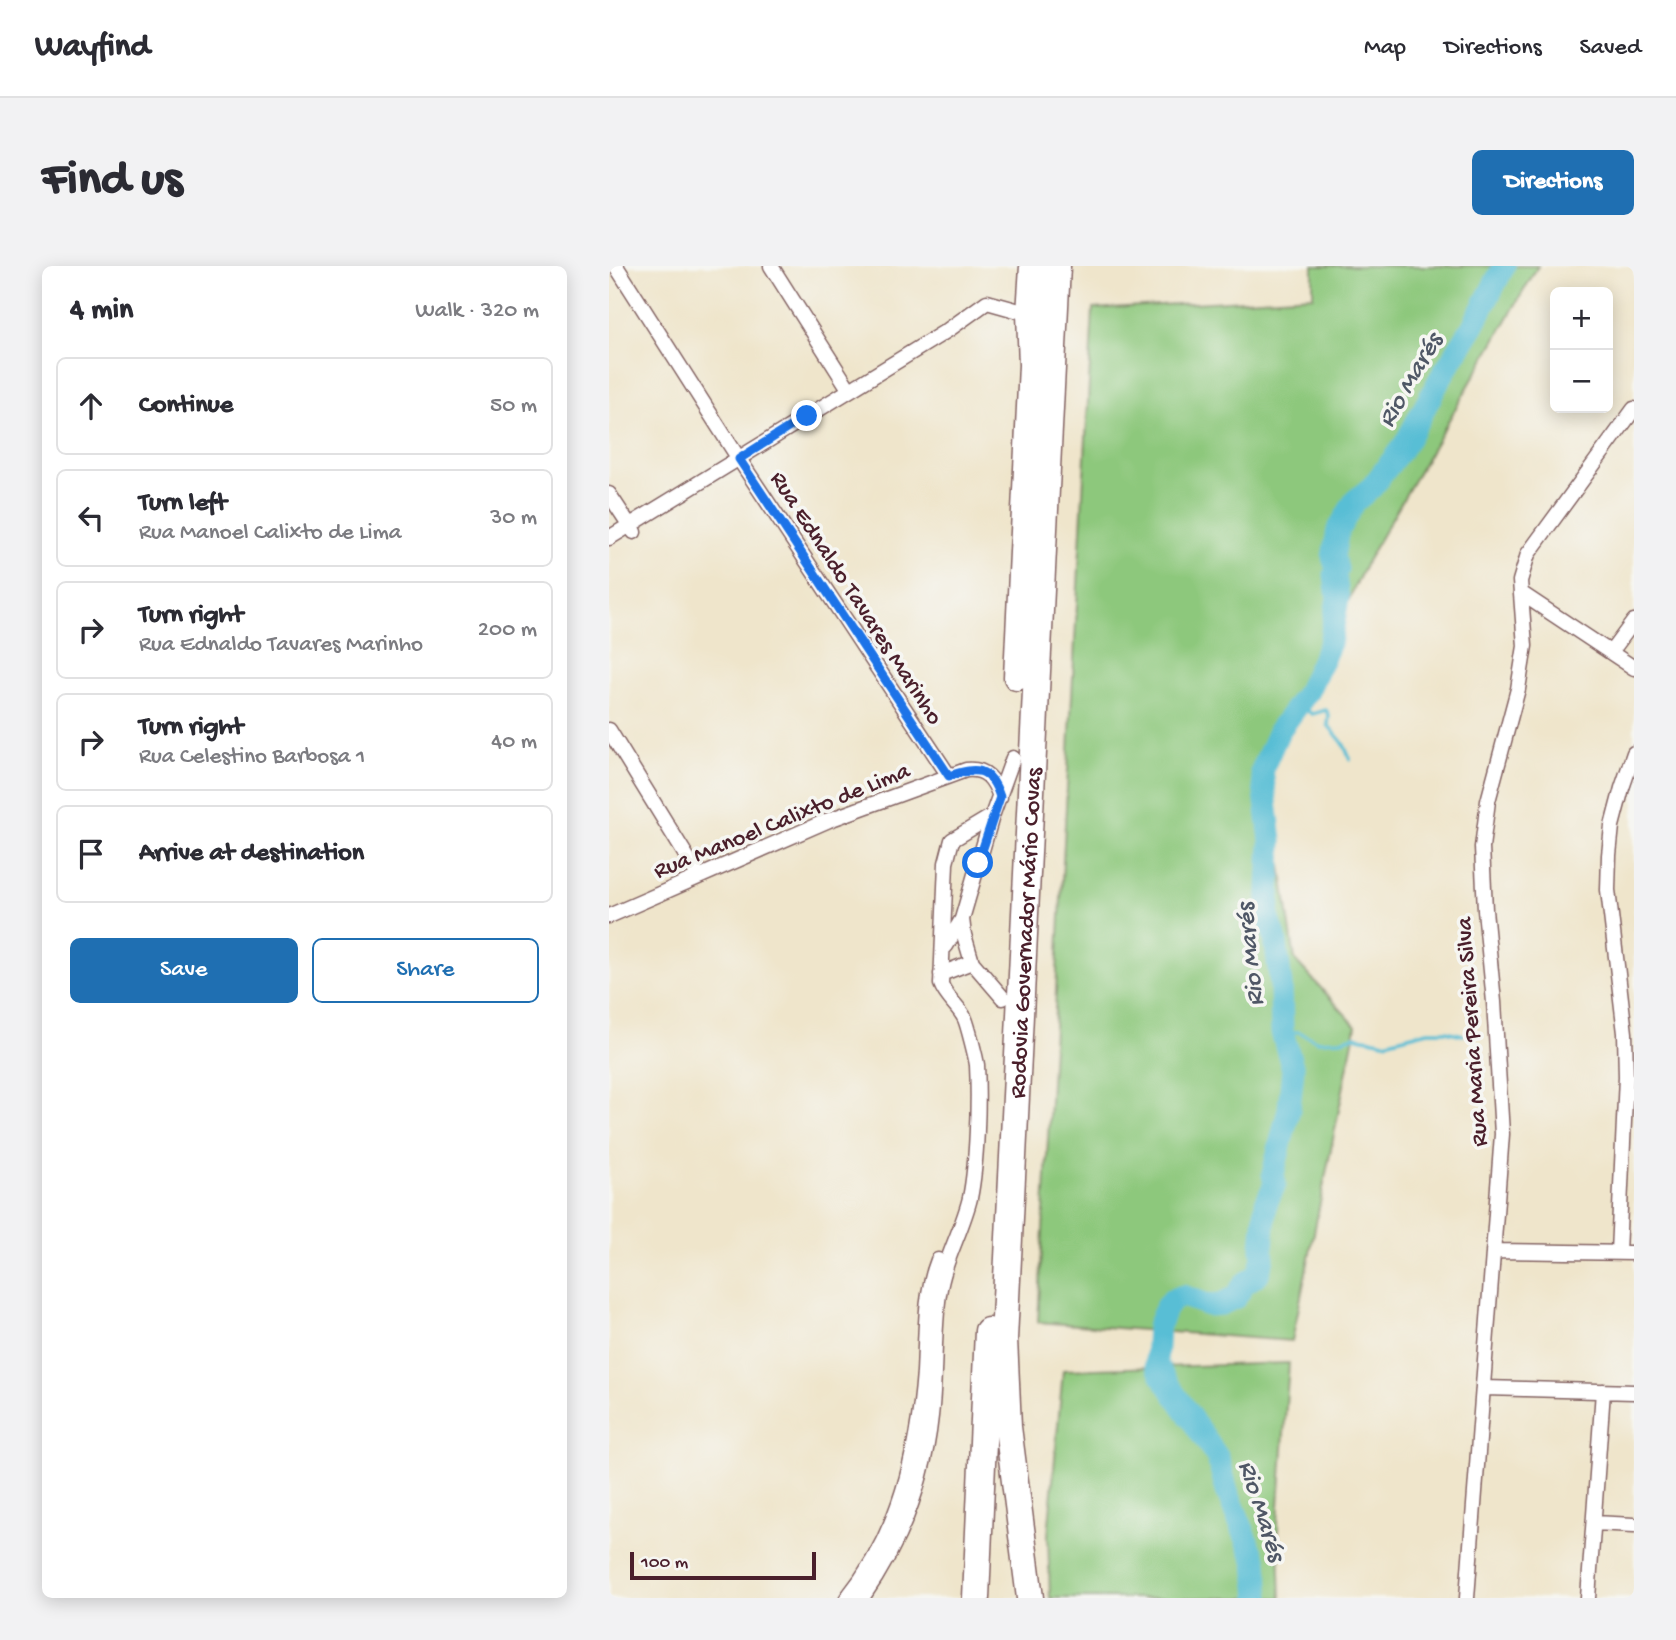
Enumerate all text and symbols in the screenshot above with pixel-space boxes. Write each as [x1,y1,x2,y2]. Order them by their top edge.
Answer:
text: Wayfind [35,29,150,67]
text: Map [1364,34,1406,63]
text: Directions [1444,34,1542,63]
text: Saved [1580,34,1641,63]
button: Directions [1472,150,1634,215]
text: Find us [42,153,182,211]
map controls [1550,287,1613,413]
button: + [1550,287,1613,350]
text: 4 min [70,294,133,329]
text: Walk · 320 m [415,298,539,325]
water label: Rio Marés [1373,327,1452,434]
button: − [1550,350,1613,413]
icon: ahead [72,387,110,425]
text: Continue [139,391,233,422]
text: 50 m [490,393,537,420]
route end [791,400,822,431]
street label: Rua Ednaldo Tavares Marinho [762,467,948,731]
text: Turn left [139,489,227,520]
icon: left [72,499,110,537]
text: 30 m [490,505,537,532]
text: Rua Manoel Calixto de Lima [139,520,402,547]
text: Turn right [139,601,243,632]
icon: right [72,611,110,649]
text: 200 m [478,617,537,644]
text: Rua Ednaldo Tavares Marinho [139,632,423,659]
text: Turn right [139,713,243,744]
icon: right [72,723,110,761]
text: 40 m [491,729,537,756]
text: Rua Celestino Barbosa 1 [139,744,365,771]
street label: Rua Manoel Calixto de Lima [650,757,915,887]
street label: Rodovia Governador Mário Covas [1005,766,1050,1099]
icon: arrive [72,835,110,873]
text: Arrive at destination [139,839,364,870]
route start [962,847,993,878]
water label: Rio Marés [1231,899,1273,1008]
street label: Rua Maria Pereira Silva [1451,915,1496,1148]
button: Save [70,938,298,1003]
button: Share [312,938,539,1003]
water label: Rio Marés [1229,1457,1291,1568]
scale bar [630,1549,815,1581]
text: 100 m [641,1552,688,1575]

